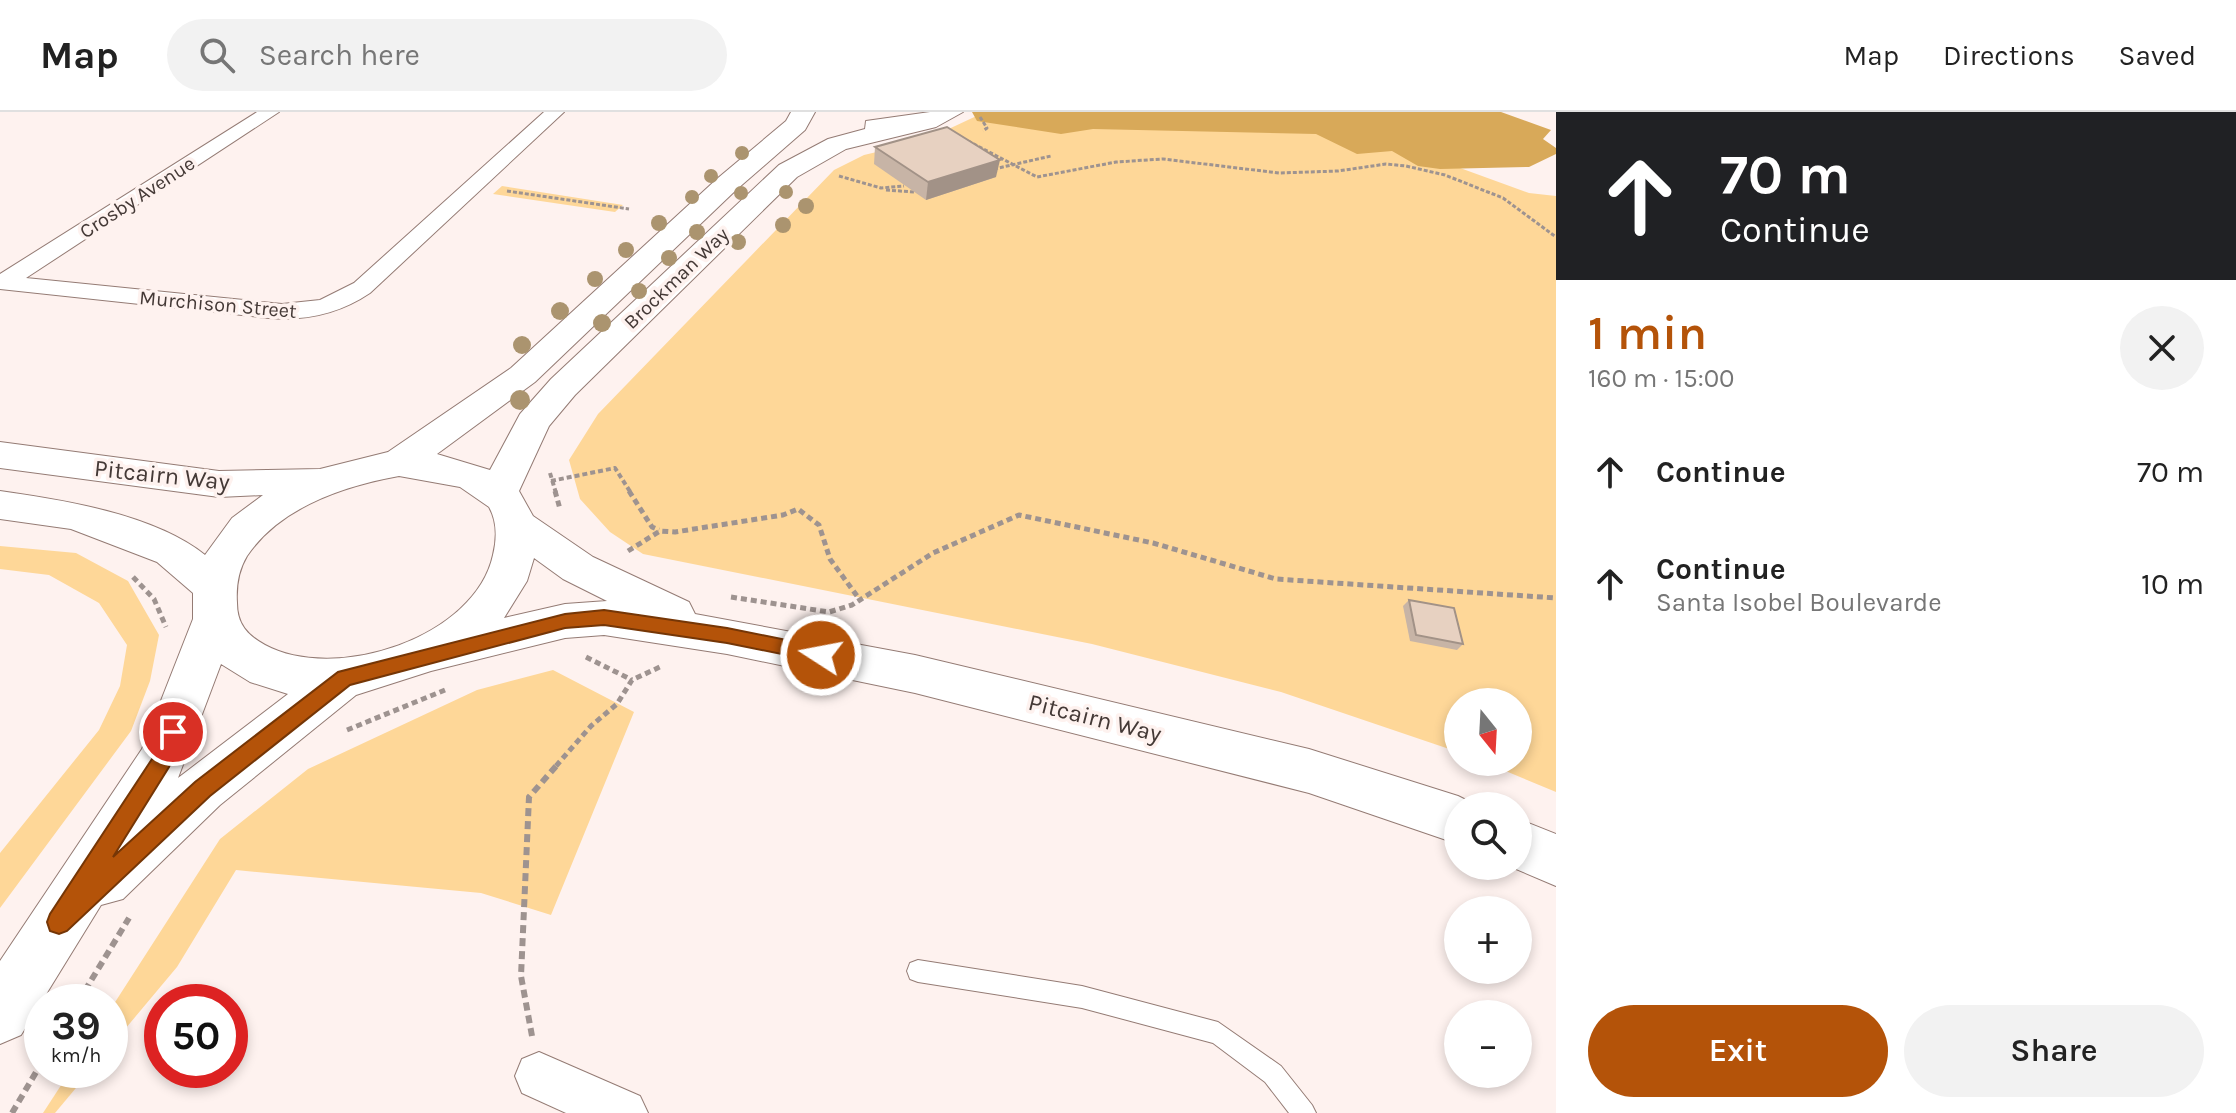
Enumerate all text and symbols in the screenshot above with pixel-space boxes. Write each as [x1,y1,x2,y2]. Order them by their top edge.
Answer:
search box [167,19,727,91]
text: Map [40,33,119,78]
icon: search [195,33,239,77]
text: Search here [259,37,420,73]
text: Map [1844,39,1899,72]
text: Directions [1943,39,2075,72]
text: Saved [2119,39,2196,72]
text: 70 m [1720,142,1851,207]
icon: ahead [1588,144,1692,248]
street label: Crosby Avenue [75,152,199,243]
text: Continue [1720,209,1870,251]
street label: Brockman Way [619,223,733,334]
street label: Murchison Street [138,286,298,323]
text: 1 min [1588,305,1707,361]
button: close [2120,306,2204,390]
text: 160 m · 15:00 [1588,363,1735,394]
icon: ahead [1588,450,1632,494]
street label: Pitcairn Way [93,454,231,496]
text: Continue [1656,454,1786,490]
text: 70 m [2137,454,2204,490]
text: Continue [1656,551,1786,587]
icon: ahead [1588,562,1632,606]
text: 10 m [2141,566,2204,602]
text: Santa Isobel Boulevarde [1656,587,1942,618]
position arrow [779,613,863,697]
street label: Pitcairn Way [1026,688,1164,748]
north arrow [1444,688,1532,776]
map controls [1444,688,1532,1088]
pin [139,698,207,766]
icon: arrive [151,710,195,754]
button: search [1444,792,1532,880]
button: + [1444,896,1532,984]
speed limit sign: 50 [144,984,248,1088]
button: − [1444,1000,1532,1088]
text: 39 [51,1002,101,1049]
button: Exit [1588,1005,1888,1097]
button: Share [1904,1005,2204,1097]
text: km/h [51,1044,101,1067]

